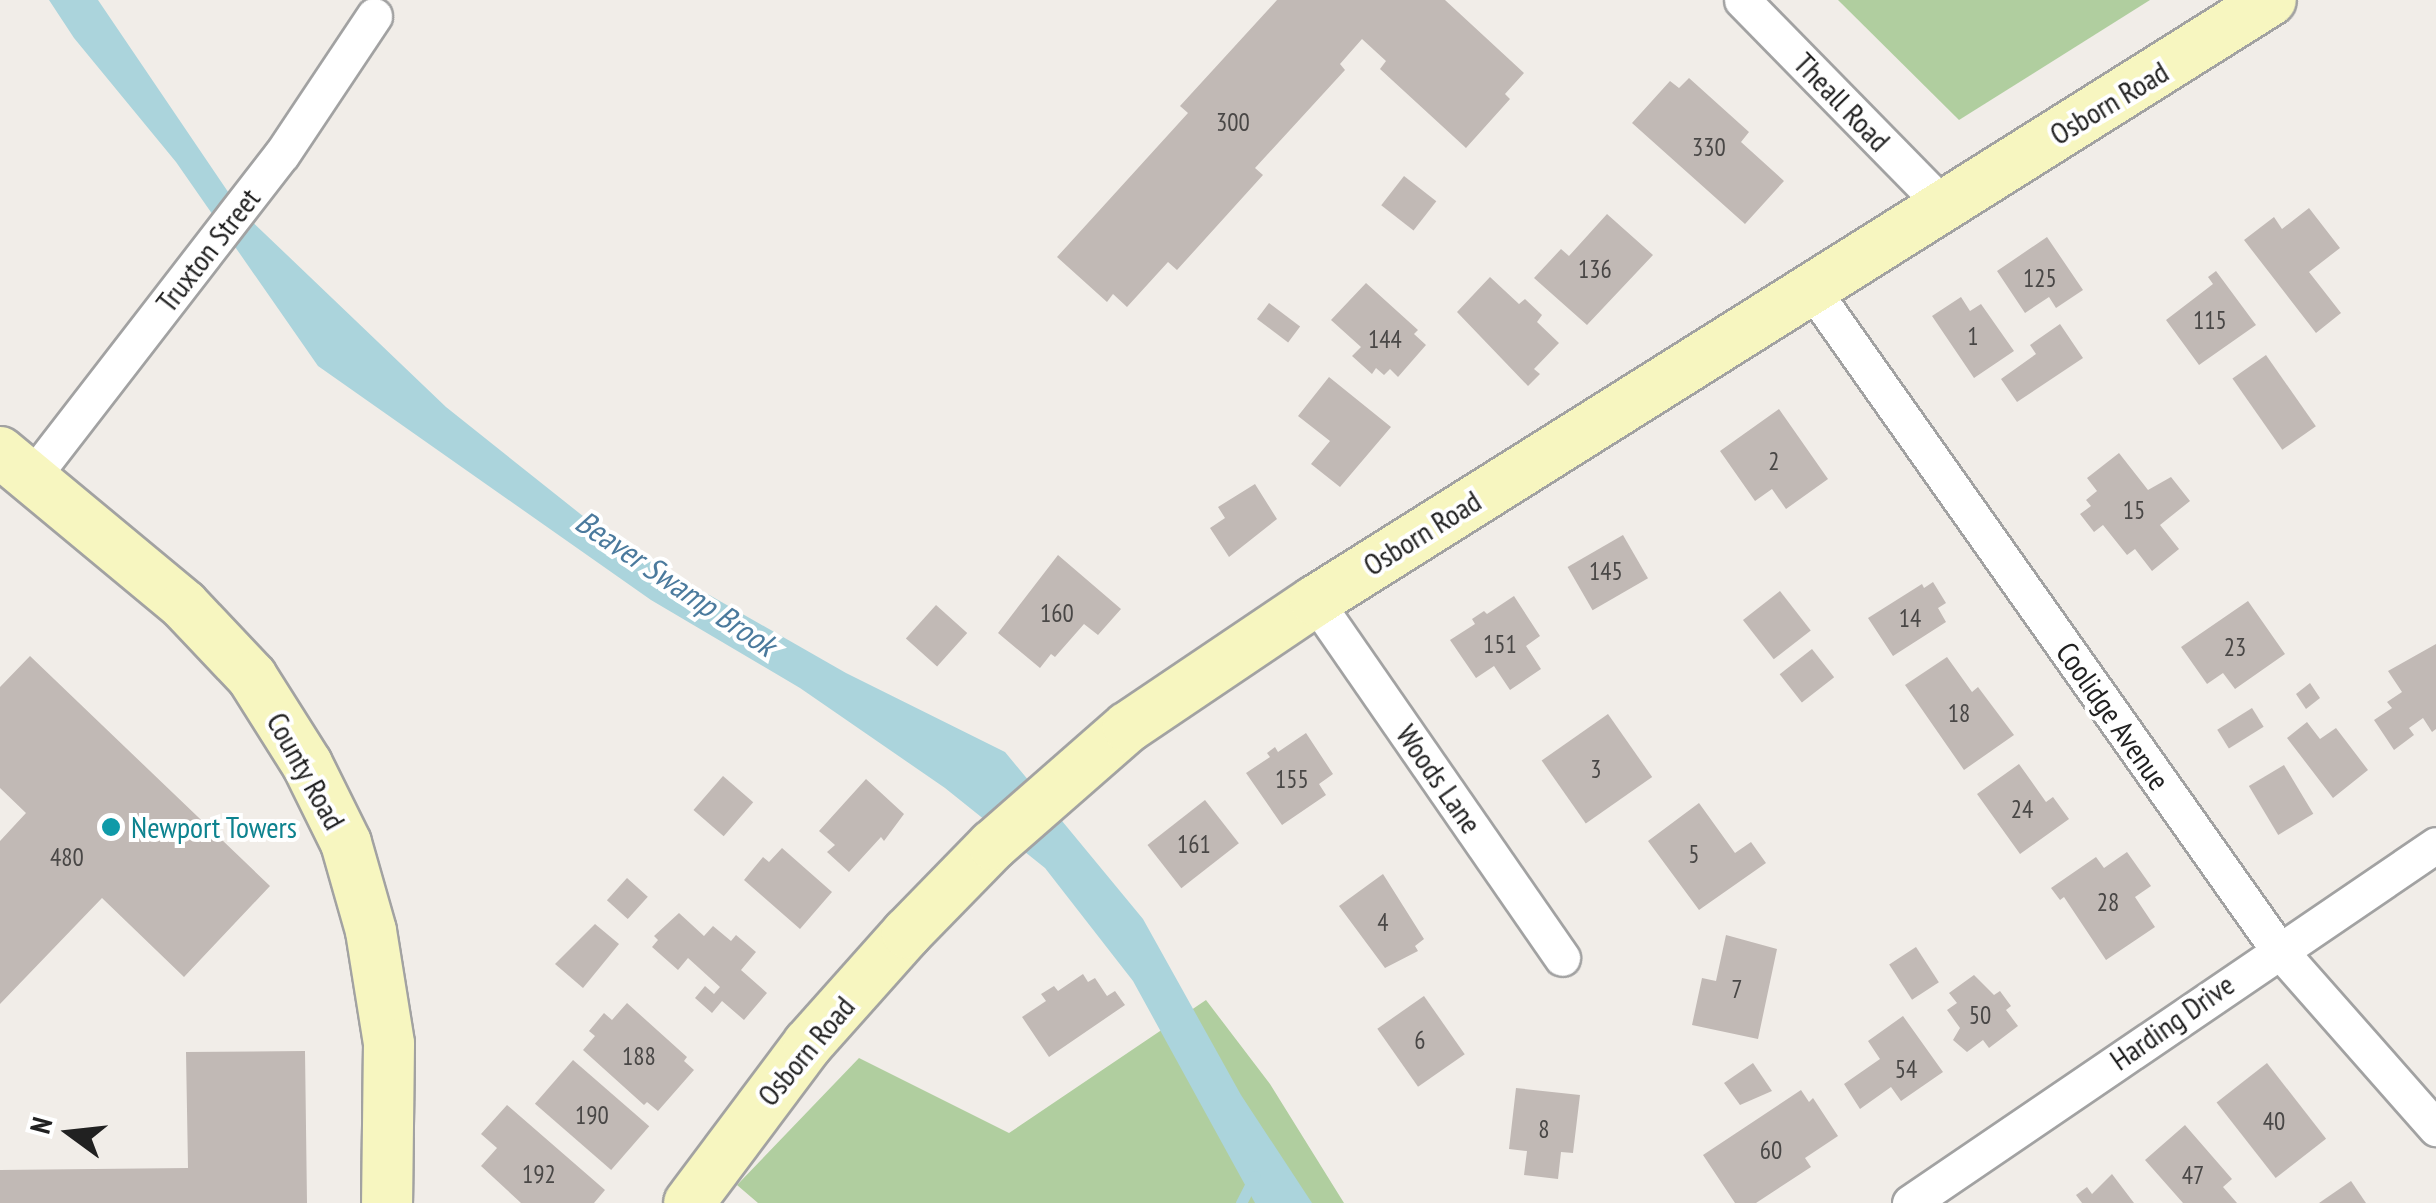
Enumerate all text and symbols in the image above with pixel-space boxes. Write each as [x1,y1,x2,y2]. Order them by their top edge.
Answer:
street label: Theall Road [1786,45,1898,159]
street label: Osborn Road [2043,54,2175,152]
house number: 300 [1216,107,1250,137]
house number: 330 [1692,132,1726,162]
street label: Truxton Street [149,181,267,319]
house number: 136 [1578,254,1612,284]
house number: 125 [2023,263,2057,293]
house number: 115 [2193,305,2227,335]
house number: 1 [1967,321,1979,351]
house number: 144 [1368,324,1402,354]
house number: 2 [1768,446,1780,476]
street label: Osborn Road [1357,483,1487,583]
house number: 15 [2123,495,2145,525]
water label: Beaver Swamp Brook [569,502,783,664]
house number: 145 [1589,556,1623,586]
house number: 160 [1040,598,1074,628]
house number: 14 [1899,603,1921,633]
house number: 151 [1483,629,1517,659]
house number: 23 [2224,632,2246,662]
street label: Coolidge Avenue [2049,635,2177,797]
house number: 18 [1948,698,1970,728]
street label: County Road [259,706,353,836]
street label: Woods Lane [1389,718,1489,840]
house number: 3 [1590,754,1602,784]
house number: 155 [1275,764,1309,794]
house number: 24 [2011,794,2033,824]
place label: Newport Towers [131,809,298,845]
marker: Newport Towers [100,816,122,838]
house number: 161 [1177,829,1211,859]
house number: 5 [1688,839,1700,869]
house number: 480 [50,842,84,872]
house number: 28 [2097,887,2119,917]
house number: 4 [1377,907,1389,937]
street label: Harding Drive [2103,966,2241,1078]
house number: 7 [1731,974,1743,1004]
street label: Osborn Road [750,989,862,1113]
house number: 50 [1969,1000,1991,1030]
house number: 6 [1414,1025,1426,1055]
house number: 188 [622,1041,656,1071]
house number: 54 [1895,1054,1917,1084]
north arrow [20,1083,120,1183]
house number: 190 [575,1100,609,1130]
house number: 40 [2263,1106,2285,1136]
text: N [21,1113,60,1137]
house number: 8 [1538,1114,1550,1144]
house number: 60 [1760,1135,1782,1165]
house number: 192 [522,1159,556,1189]
house number: 47 [2182,1160,2204,1190]

